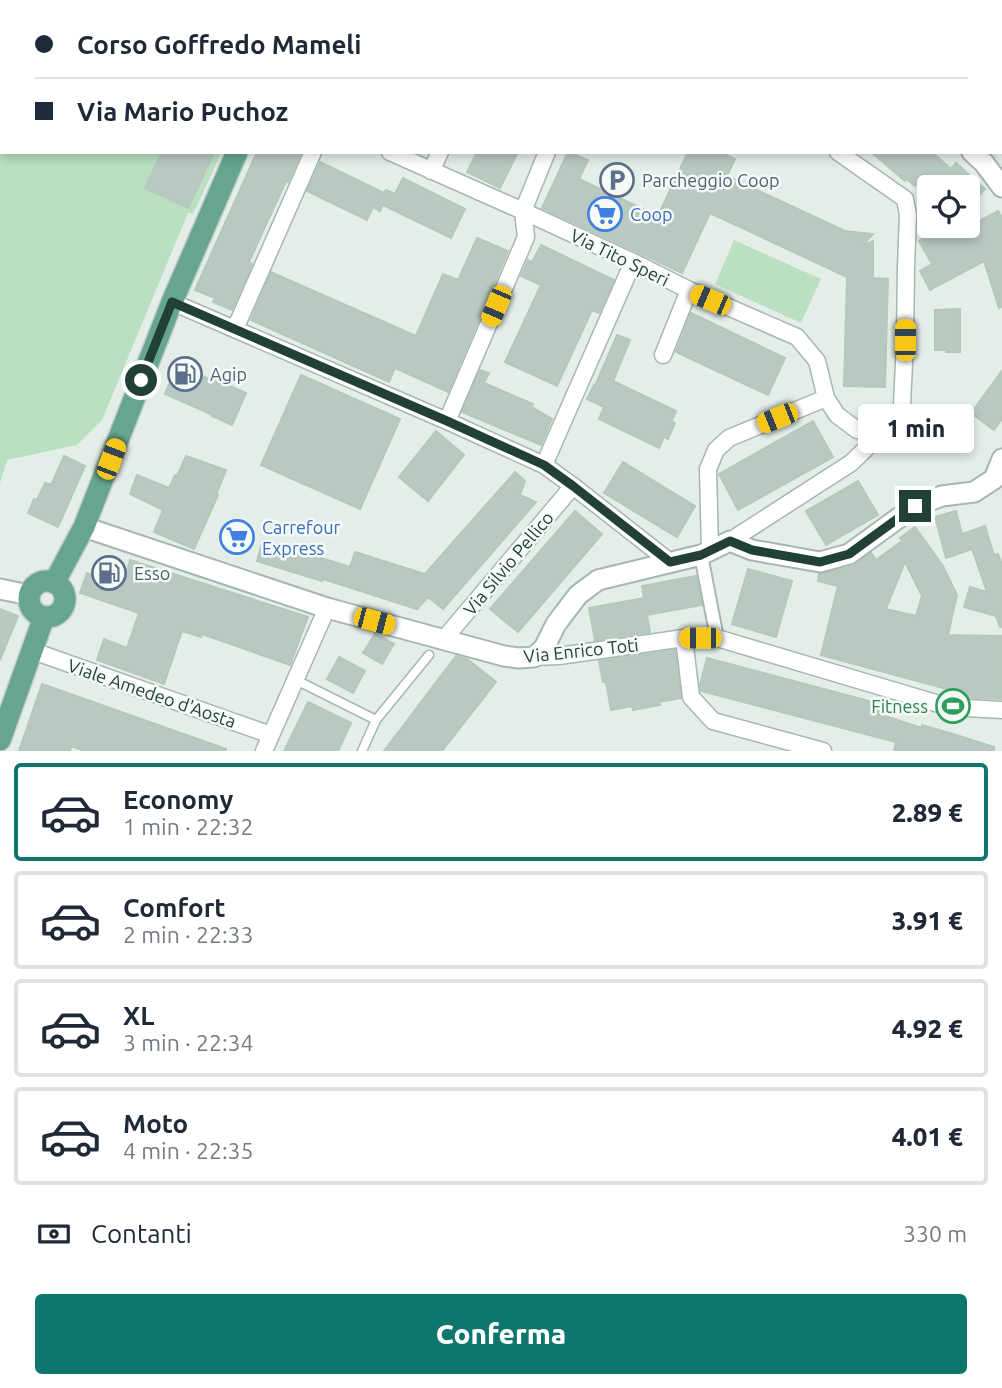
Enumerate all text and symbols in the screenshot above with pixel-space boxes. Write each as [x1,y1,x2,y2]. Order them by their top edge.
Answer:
text: Corso Goffredo Mameli [77,30,361,59]
text: Via Mario Puchoz [77,97,288,126]
parking icon: Parcheggio Coop [598,161,636,199]
place label: Parcheggio Coop [642,170,780,190]
map controls [917,175,980,238]
button: locate [917,175,980,238]
supermarket icon: Coop [586,195,624,233]
place label: Coop [630,204,673,224]
street label: Via Tito Speri [567,224,673,290]
car [687,282,734,318]
car [479,283,514,329]
car [895,319,916,361]
fuel station icon: Agip [166,355,204,393]
route start [125,364,157,396]
place label: Agip [210,364,247,384]
car [754,400,801,436]
callout: 1 min [857,405,973,454]
text: 1 min [887,416,945,441]
car [94,436,129,482]
route end [899,490,931,522]
street label: Via Silvio Pellico [459,507,557,619]
place label: Carrefour Express [262,517,341,558]
supermarket icon: Carrefour Express [218,518,256,556]
fuel station icon: Esso [90,554,128,592]
place label: Esso [134,563,170,583]
car [351,605,398,637]
car [680,628,722,649]
street label: Via Enrico Toti [523,634,639,666]
street label: Viale Amedeo d'Aosta [65,655,239,731]
sports icon: Fitness [934,687,972,725]
place label: Fitness [871,696,928,716]
icon: car [39,781,102,844]
text: Economy [123,785,233,814]
text: 2.89 € [892,798,963,827]
text: 1 min · 22:32 [123,814,254,839]
icon: car [39,889,102,952]
text: Comfort [123,893,226,922]
text: 3.91 € [892,906,963,935]
text: 2 min · 22:33 [123,922,254,947]
icon: car [39,997,102,1060]
text: XL [123,1001,154,1030]
text: 4.92 € [892,1014,963,1043]
text: 3 min · 22:34 [123,1030,254,1055]
icon: car [39,1105,102,1168]
text: Moto [123,1109,188,1138]
text: 4.01 € [892,1122,963,1151]
text: 4 min · 22:35 [123,1138,254,1163]
icon: cash [35,1215,73,1253]
text: Contanti [91,1219,192,1248]
text: 330 m [903,1221,967,1246]
button: Conferma [35,1294,967,1374]

